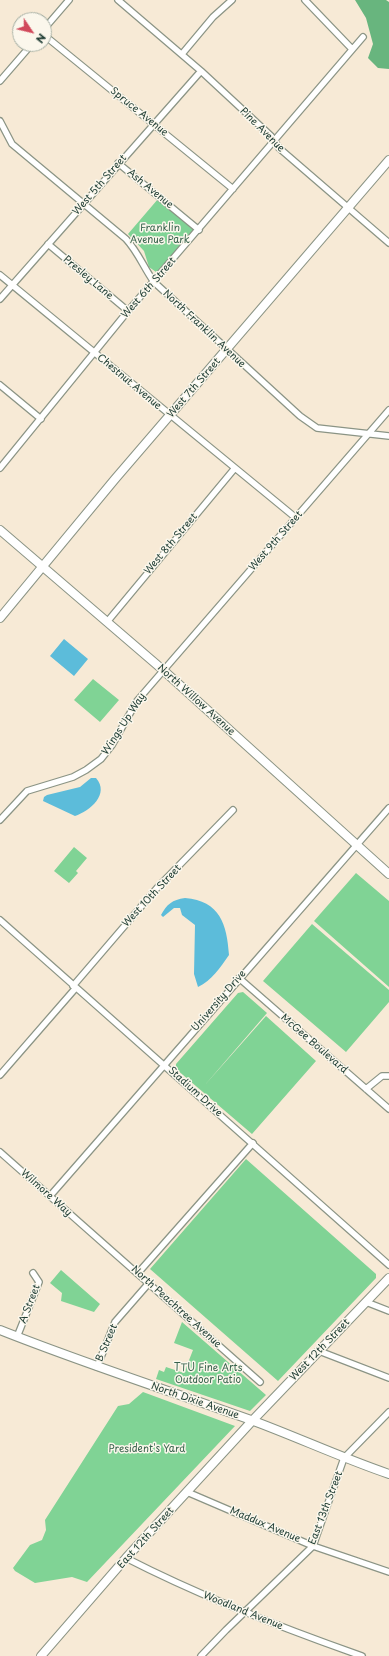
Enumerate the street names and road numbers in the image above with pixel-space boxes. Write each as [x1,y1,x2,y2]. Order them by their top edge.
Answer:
street label: Spruce Avenue [108,85,170,139]
street label: Pine Avenue [237,105,287,155]
street label: West 5th Street [71,152,129,218]
street label: Ash Avenue [125,167,175,211]
street label: Presley Lane [61,254,115,302]
street label: West 6th Street [119,255,179,321]
street label: North Franklin Avenue [160,288,248,370]
street label: Chestnut Avenue [95,352,163,412]
street label: West 7th Street [165,356,223,420]
street label: West 9th Street [247,509,305,573]
street label: West 8th Street [142,511,200,577]
street label: North Willow Avenue [155,662,237,738]
street label: Wings Up Way [100,691,148,757]
street label: West 10th Street [120,862,184,930]
street label: University Drive [189,968,249,1034]
street label: McGee Boulevard [278,1012,350,1076]
street label: Stadium Drive [166,1065,224,1119]
street label: Wilmore Way [18,1167,74,1219]
street label: North Peachtree Avenue [129,1263,223,1351]
street label: A Street [17,1283,43,1325]
street label: West 12th Street [287,1317,353,1383]
street label: B Street [94,1322,120,1364]
street label: North Dixie Avenue [149,1380,241,1422]
street label: East 13th Street [306,1470,346,1546]
street label: East 12th Street [115,1505,177,1571]
street label: Maddux Avenue [228,1505,302,1545]
street label: Woodland Avenue [201,1590,285,1632]

